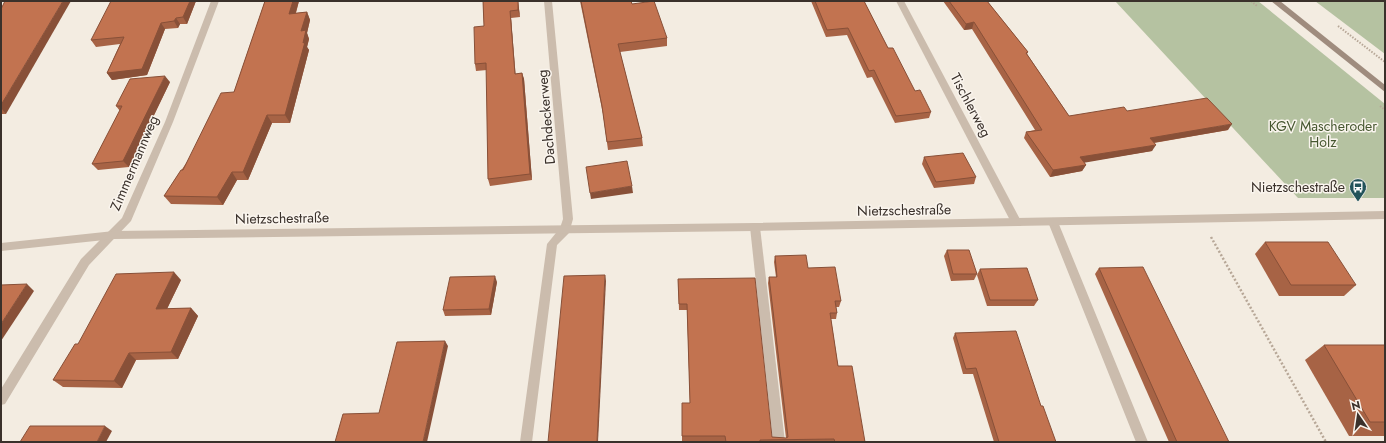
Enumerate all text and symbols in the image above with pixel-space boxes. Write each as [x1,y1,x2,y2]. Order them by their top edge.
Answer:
street label: Dachdeckerweg [532,69,560,165]
street label: Tischlerweg [946,69,996,141]
street label: Zimmermannweg [105,112,163,214]
park label: KGV Mascheroder Holz [1269,116,1377,152]
place label: Nietzschestraße [1251,177,1345,197]
bus stop icon: Nietzschestraße [1348,177,1368,202]
street label: Nietzschestraße [857,199,951,221]
street label: Nietzschestraße [235,207,329,229]
north arrow [1338,395,1378,435]
text: N [1350,396,1362,414]

